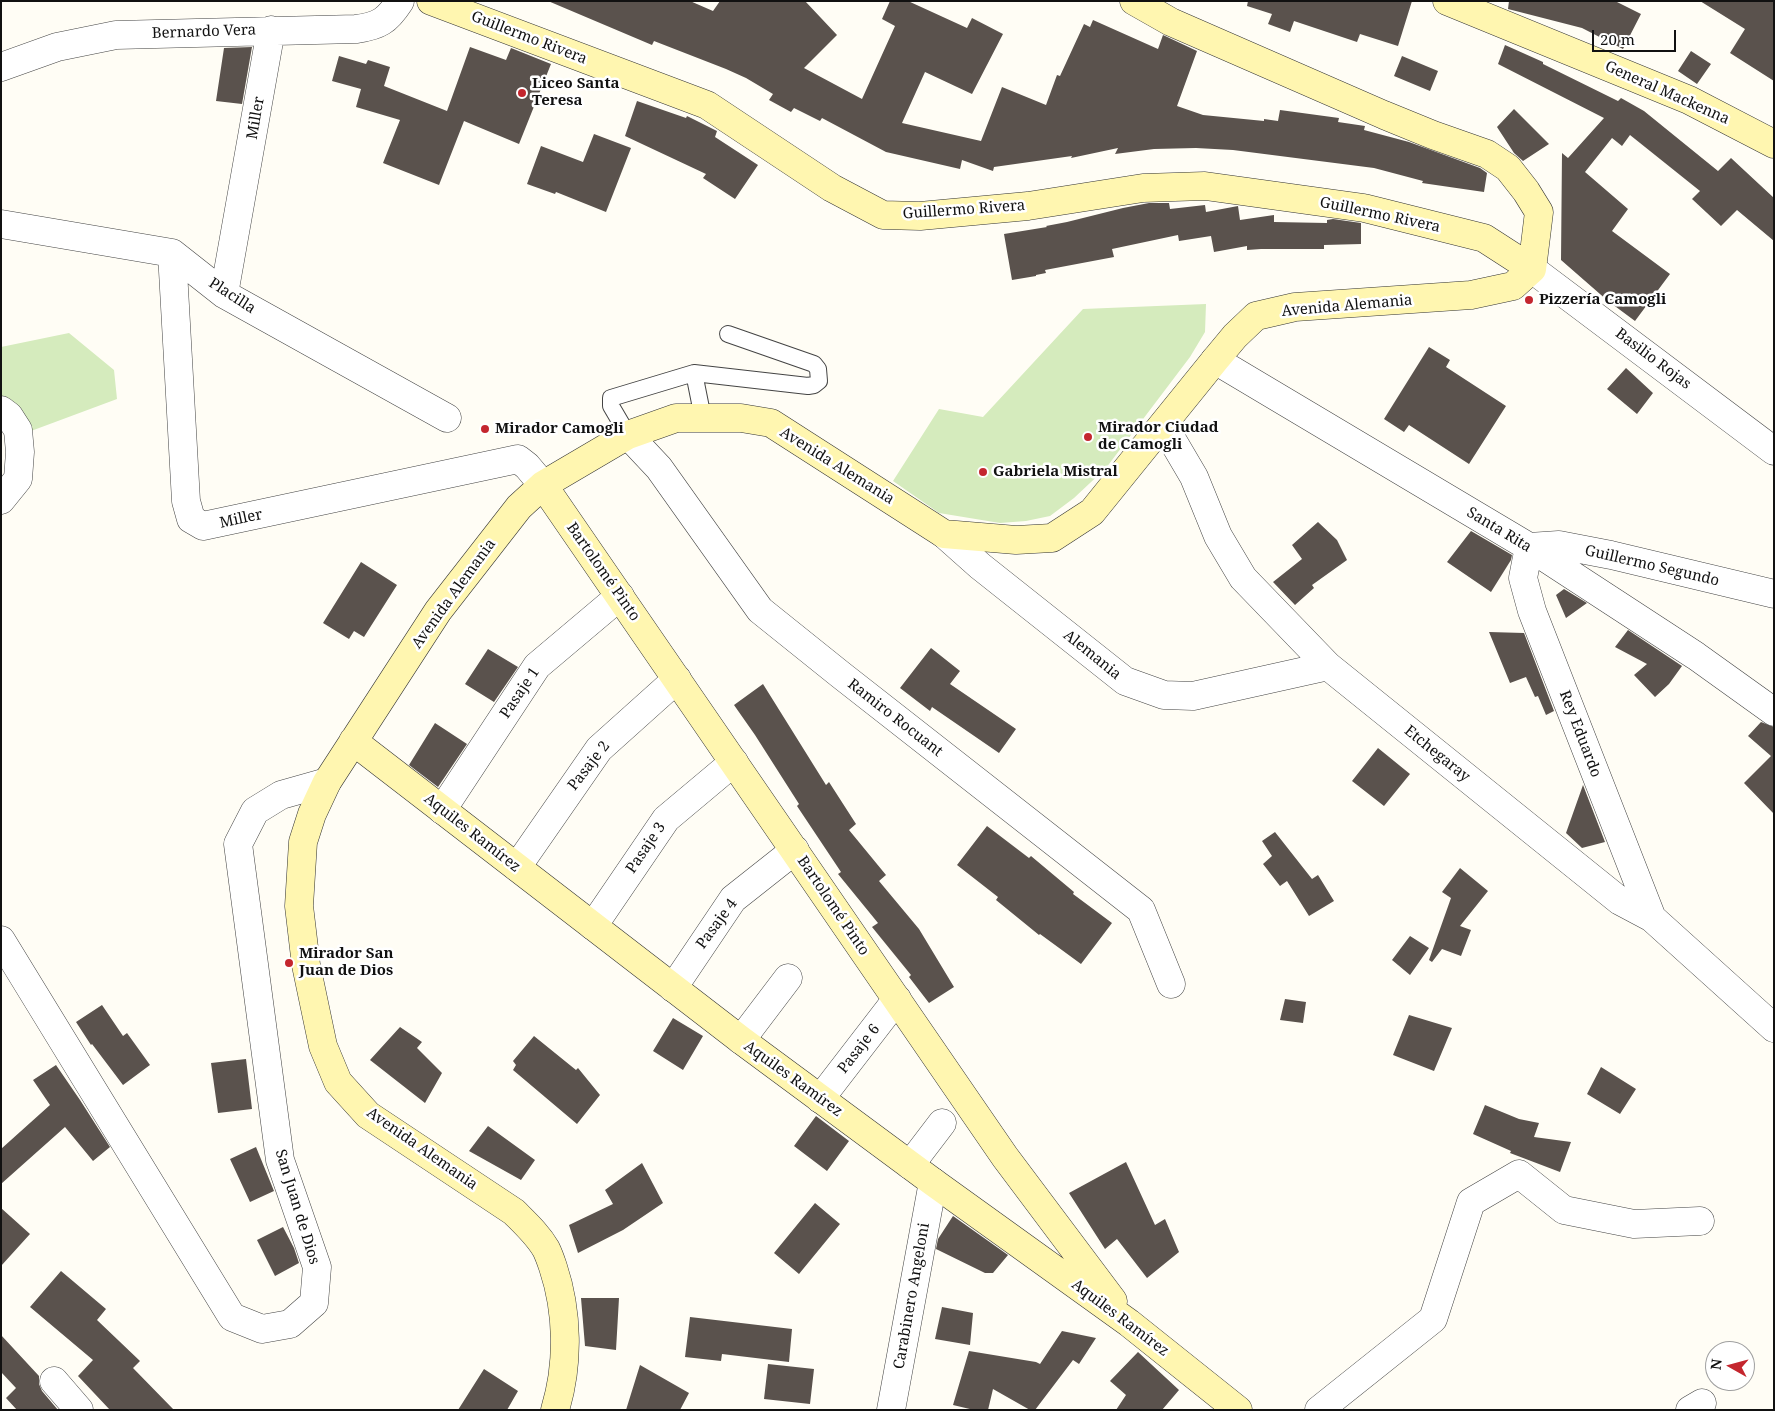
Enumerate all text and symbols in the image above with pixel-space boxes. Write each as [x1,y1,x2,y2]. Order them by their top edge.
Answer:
street label: Guillermo Rivera [468,8,590,68]
scale bar [1595,20,1679,52]
street label: Bernardo Vera [152,21,256,43]
text: 20 m [1600,29,1635,49]
street label: General Mackenna [1602,57,1732,129]
place label: Liceo Santa Teresa [532,75,619,110]
marker: Liceo Santa Teresa [516,87,528,99]
street label: Miller [243,95,269,141]
street label: Guillermo Rivera [1318,193,1442,237]
street label: Guillermo Rivera [902,197,1026,223]
street label: Placilla [205,274,259,318]
street label: Avenida Alemania [1281,291,1413,321]
place label: Pizzería Camogli [1539,291,1666,309]
marker: Pizzería Camogli [1523,294,1535,306]
street label: Basilio Rojas [1612,325,1694,393]
place label: Mirador Ciudad de Camogli [1098,419,1219,454]
place label: Mirador Camogli [495,420,624,438]
marker: Mirador Camogli [479,423,491,435]
street label: Avenida Alemania [777,424,897,508]
marker: Mirador Ciudad de Camogli [1082,431,1094,443]
place label: Gabriela Mistral [993,463,1118,481]
marker: Gabriela Mistral [977,466,989,478]
street label: Santa Rita [1463,504,1535,556]
street label: Miller [218,506,264,532]
street label: Bartolomé Pinto [562,519,644,625]
street label: Avenida Alemania [408,536,500,652]
street label: Guillermo Segundo [1583,542,1721,590]
street label: Alemania [1060,626,1124,684]
street label: Pasaje 1 [496,664,544,722]
street label: Ramiro Rocuant [844,675,946,761]
street label: Rey Eduardo [1555,688,1605,780]
street label: Etchegaray [1400,722,1474,786]
street label: Pasaje 2 [564,738,614,794]
street label: Aquiles Ramírez [420,790,524,876]
street label: Pasaje 3 [622,819,670,877]
street label: Bartolomé Pinto [793,853,873,959]
street label: Pasaje 4 [693,895,741,953]
place label: Mirador San Juan de Dios [299,945,393,980]
marker: Mirador San Juan de Dios [283,957,295,969]
street label: Pasaje 6 [834,1021,884,1077]
street label: Aquiles Ramírez [740,1037,846,1121]
street label: Avenida Alemania [363,1104,481,1194]
street label: San Juan de Dios [271,1147,323,1267]
street label: Carabinero Angeloni [890,1221,934,1371]
street label: Aquiles Ramírez [1068,1276,1172,1360]
north arrow [1705,1341,1755,1391]
text: N [1706,1358,1726,1371]

